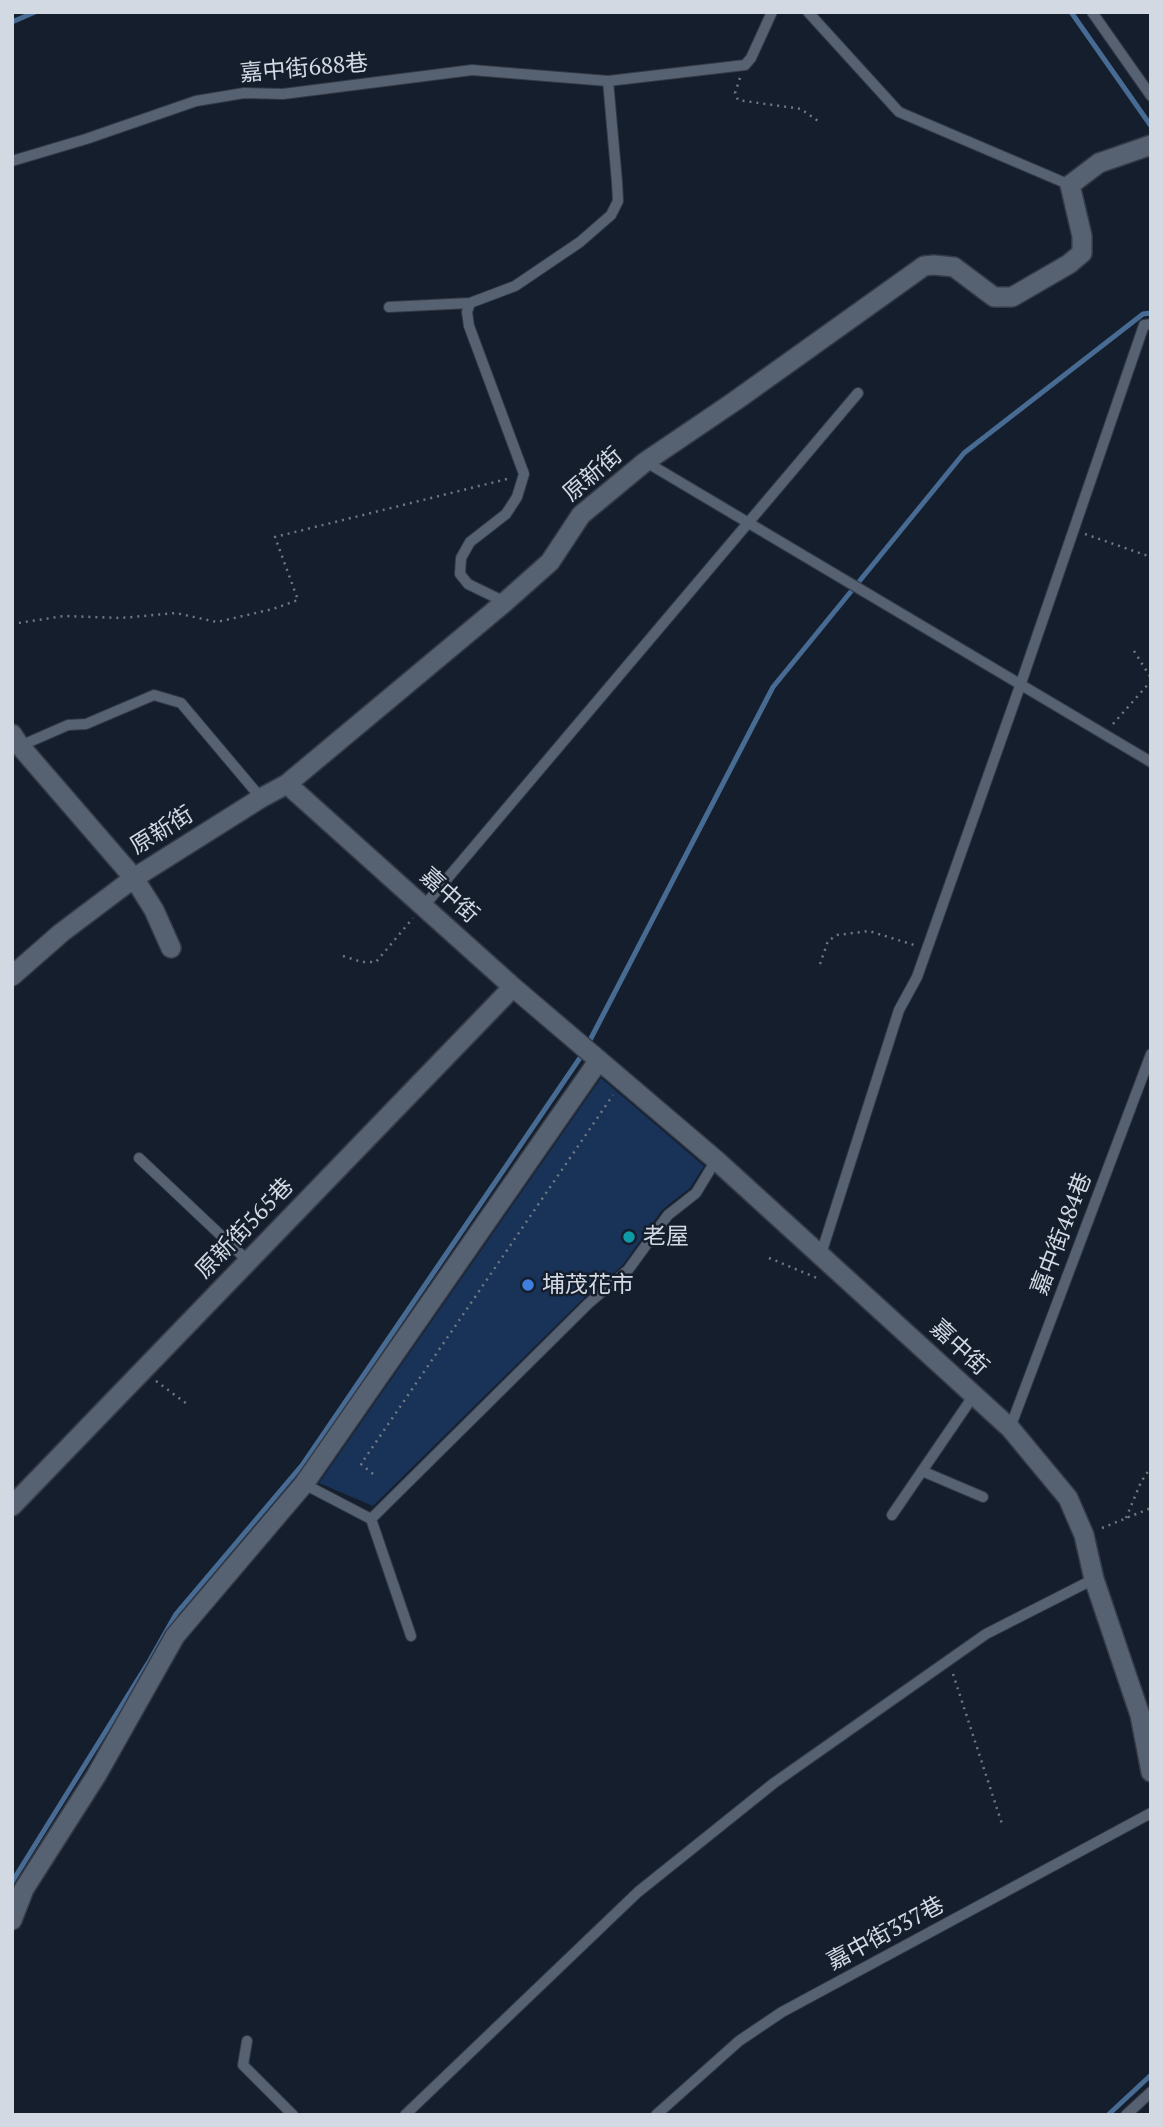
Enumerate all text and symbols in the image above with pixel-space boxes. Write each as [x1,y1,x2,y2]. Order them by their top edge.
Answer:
street label: 嘉中街688巷 [239,50,369,88]
street label: 原新街 [558,442,628,508]
street label: 原新街 [125,801,199,861]
street label: 嘉中街 [414,863,484,929]
street label: 嘉中街484巷 [1026,1169,1098,1299]
street label: 原新街565巷 [190,1173,300,1285]
place label: 老屋 [643,1223,689,1251]
marker: 老屋 [621,1229,637,1245]
place label: 埔茂花市 [542,1271,634,1299]
marker: 埔茂花市 [520,1277,536,1293]
street label: 嘉中街 [924,1314,994,1382]
street label: 嘉中街337巷 [823,1892,949,1976]

